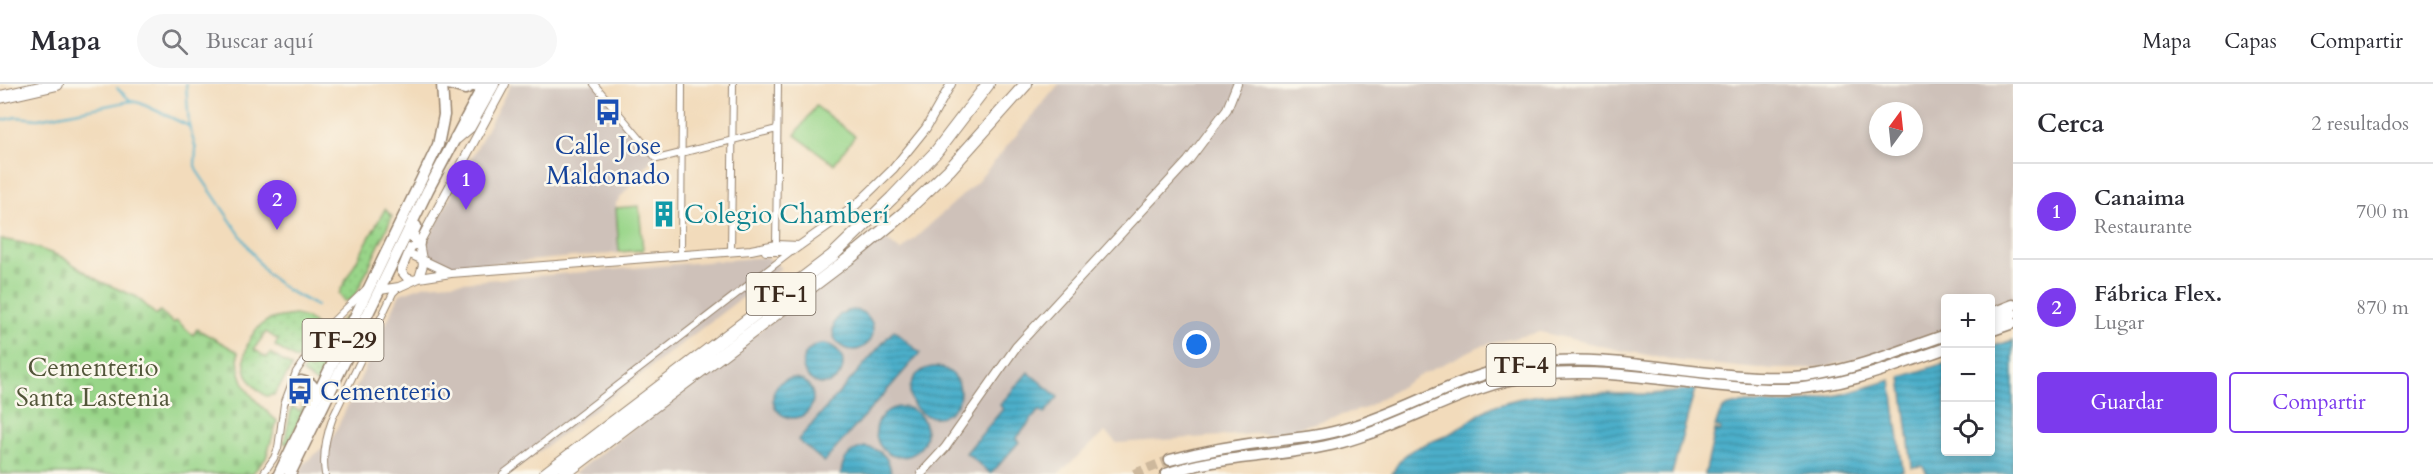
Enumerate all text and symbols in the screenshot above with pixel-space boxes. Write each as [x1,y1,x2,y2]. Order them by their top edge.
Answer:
search box [137,14,557,68]
text: Mapa [30,22,101,60]
icon: search [158,25,191,58]
text: Buscar aquí [206,26,313,56]
text: Mapa [2142,27,2191,56]
text: Capas [2224,27,2277,56]
text: Compartir [2310,27,2403,56]
bus stop icon: Calle Jose Maldonado [593,97,623,127]
north arrow [1869,102,1923,156]
text: Cerca [2037,106,2104,141]
text: 2 resultados [2311,110,2409,137]
place label: Calle Jose Maldonado [546,128,670,193]
pin: 1 [446,160,486,210]
pin: 2 [258,180,296,230]
text: Canaima [2094,183,2185,213]
place label: Colegio Chamberí [684,197,889,232]
text: 1 [2051,198,2062,225]
text: 700 m [2356,198,2409,225]
building icon: Colegio Chamberí [649,199,679,229]
text: Restaurante [2094,213,2192,240]
road number: TF-1 [746,273,816,315]
text: Fábrica Flex. [2094,279,2222,309]
map controls [1941,294,1995,456]
button: + [1941,294,1995,348]
text: 2 [2051,294,2062,321]
text: 870 m [2356,294,2409,321]
text: Lugar [2094,309,2144,336]
road number: TF-29 [302,319,384,361]
your location [1182,330,1211,359]
road number: TF-4 [1486,344,1556,386]
button: − [1941,348,1995,402]
park label: Cementerio Santa Lastenia [16,350,170,415]
button: Guardar [2037,372,2217,433]
button: Compartir [2229,372,2409,433]
place label: Cementerio [320,374,451,409]
bus stop icon: Cementerio [285,376,315,406]
button: locate [1941,402,1995,456]

